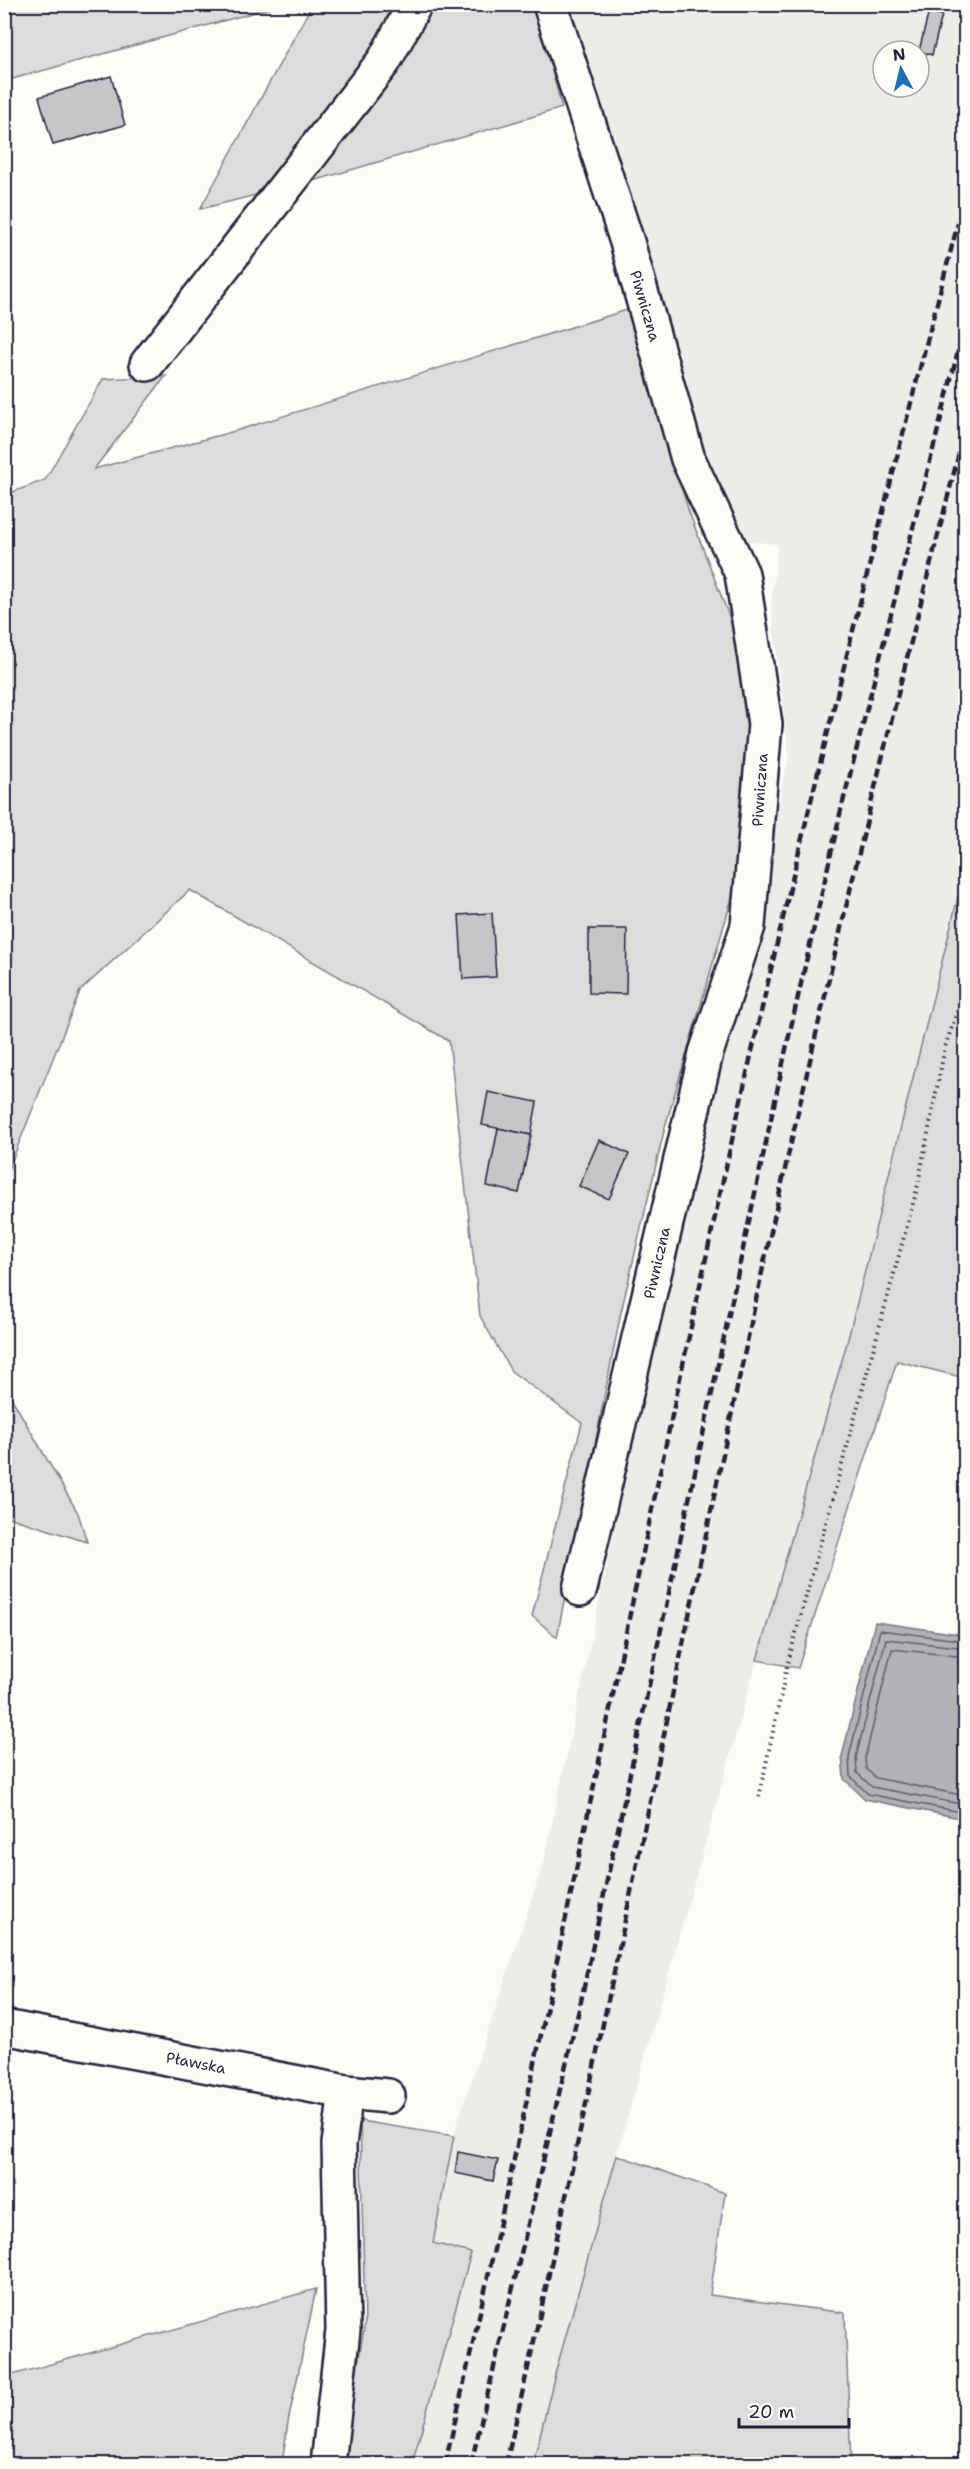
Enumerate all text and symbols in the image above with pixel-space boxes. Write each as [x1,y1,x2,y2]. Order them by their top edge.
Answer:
north arrow [871,39,931,99]
text: N [892,43,907,66]
street label: Piwniczna [625,268,665,345]
street label: Piwniczna [747,752,773,827]
street label: Piwniczna [639,1224,675,1301]
street label: Pławska [164,2047,228,2079]
scale bar [739,2391,848,2429]
text: 20 m [748,2400,794,2424]

